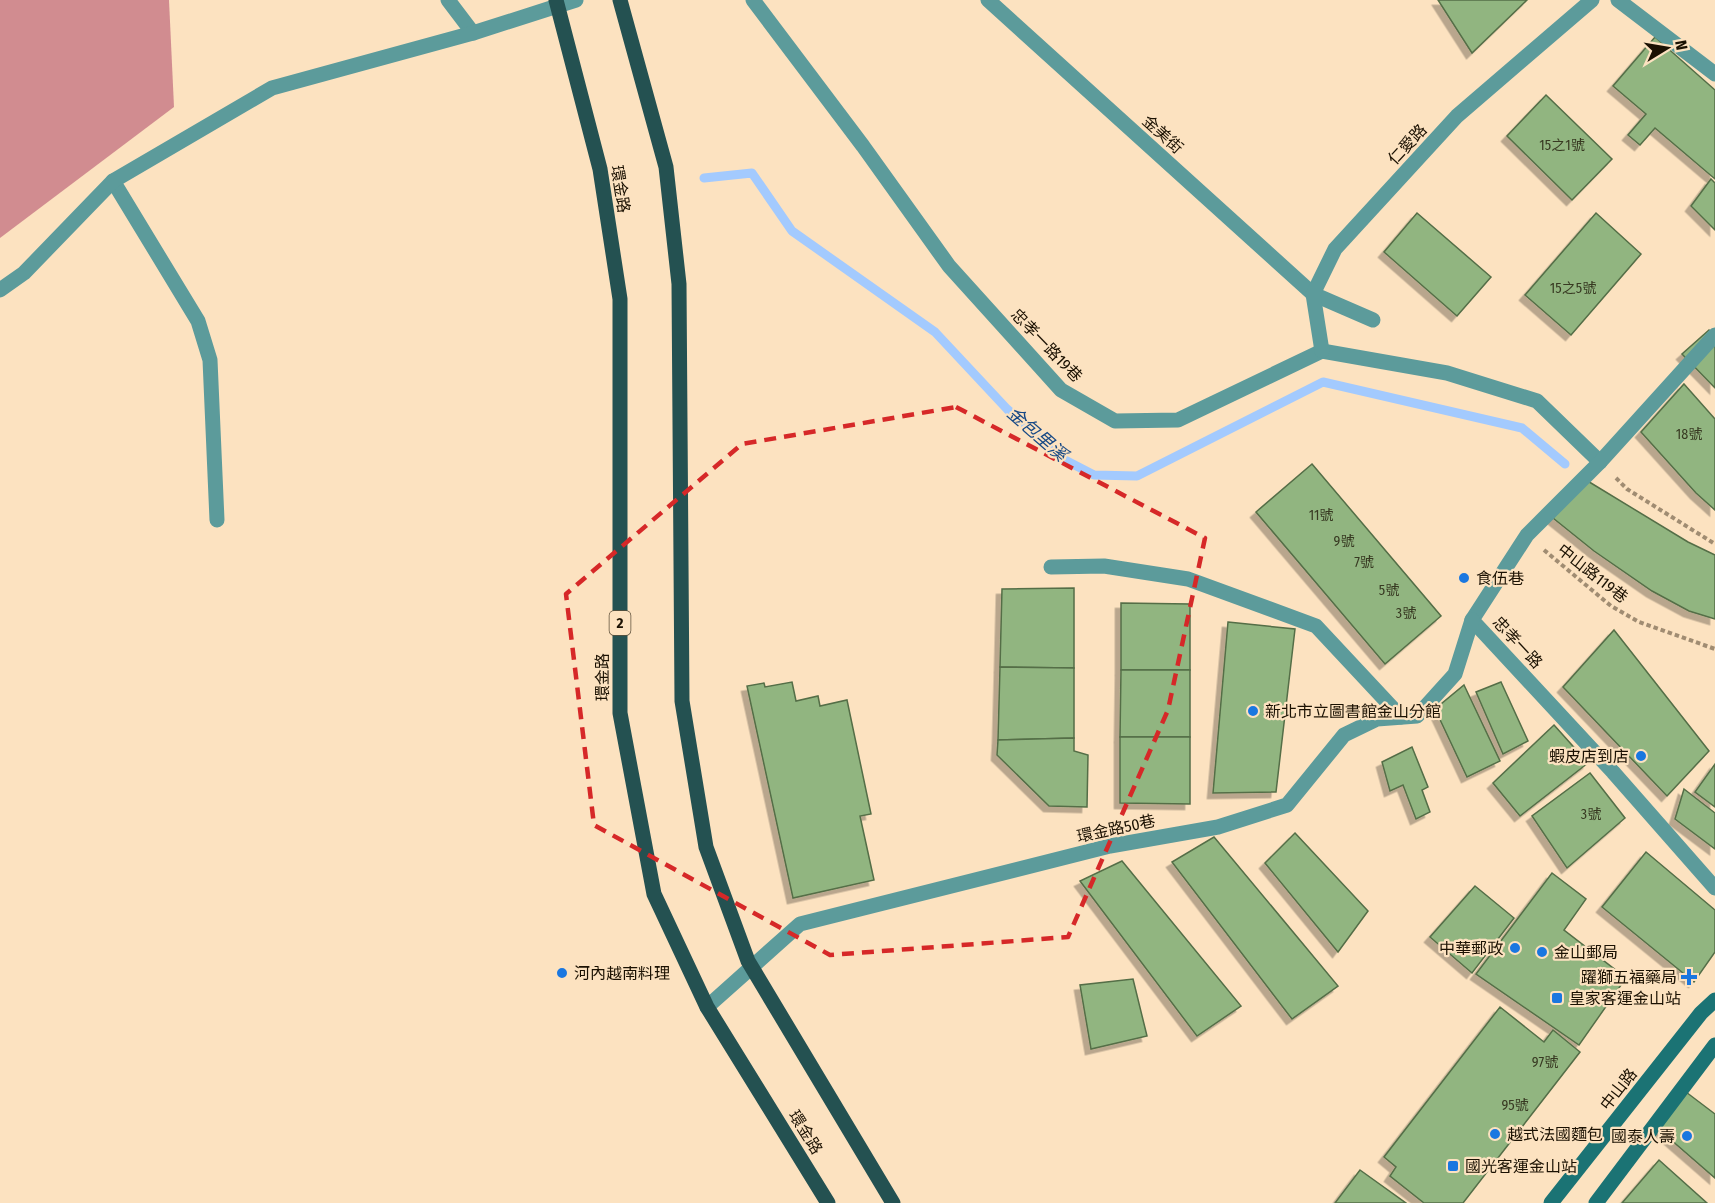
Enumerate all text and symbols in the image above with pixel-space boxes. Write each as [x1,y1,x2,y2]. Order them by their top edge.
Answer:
north arrow [1637,18,1697,78]
text: N [1671,39,1691,52]
street label: 金美街 [1138,111,1187,157]
street label: 仁愛路 [1384,120,1431,168]
house number: 15之1號 [1539,137,1585,154]
street label: 環金路 [607,164,634,214]
house number: 15之5號 [1550,280,1596,297]
street label: 忠孝一路19巷 [1007,305,1086,386]
water label: 金包里溪 [1003,402,1074,468]
house number: 18號 [1676,426,1702,443]
house number: 11號 [1309,507,1333,524]
house number: 9號 [1334,533,1354,550]
street label: 中山路119巷 [1554,540,1632,607]
house number: 7號 [1354,554,1374,571]
place label: 食伍巷 [1476,569,1524,588]
marker: 食伍巷 [1457,571,1471,585]
house number: 5號 [1379,582,1399,599]
house number: 3號 [1396,605,1416,622]
road number: 2 [610,611,630,635]
street label: 忠孝一路 [1489,612,1546,672]
street label: 環金路 [593,653,612,701]
place label: 新北市立圖書館金山分館 [1265,702,1441,721]
marker: 新北市立圖書館金山分館 [1246,704,1260,718]
place label: 蝦皮店到店 [1549,747,1629,766]
marker: 蝦皮店到店 [1634,749,1648,763]
house number: 3號 [1581,806,1601,823]
street label: 環金路50巷 [1075,811,1157,846]
place label: 中華郵政 [1439,939,1503,958]
marker: 中華郵政 [1508,941,1522,955]
place label: 金山郵局 [1554,943,1618,962]
marker: 金山郵局 [1535,945,1549,959]
place label: 河內越南料理 [574,964,670,983]
marker: 河內越南料理 [555,966,569,980]
place label: 躍獅五福藥局 [1581,968,1677,987]
marker: 躍獅五福藥局 [1682,970,1696,984]
place label: 皇家客運金山站 [1569,989,1681,1008]
marker: 皇家客運金山站 [1550,991,1564,1005]
house number: 97號 [1532,1054,1558,1071]
street label: 中山路 [1596,1065,1641,1114]
house number: 95號 [1501,1097,1529,1114]
street label: 環金路 [785,1107,826,1158]
place label: 越式法國麵包 [1507,1125,1603,1144]
marker: 越式法國麵包 [1488,1127,1502,1141]
place label: 國泰人壽 [1611,1127,1675,1146]
marker: 國泰人壽 [1680,1129,1694,1143]
place label: 國光客運金山站 [1465,1157,1577,1176]
marker: 國光客運金山站 [1446,1159,1460,1173]

